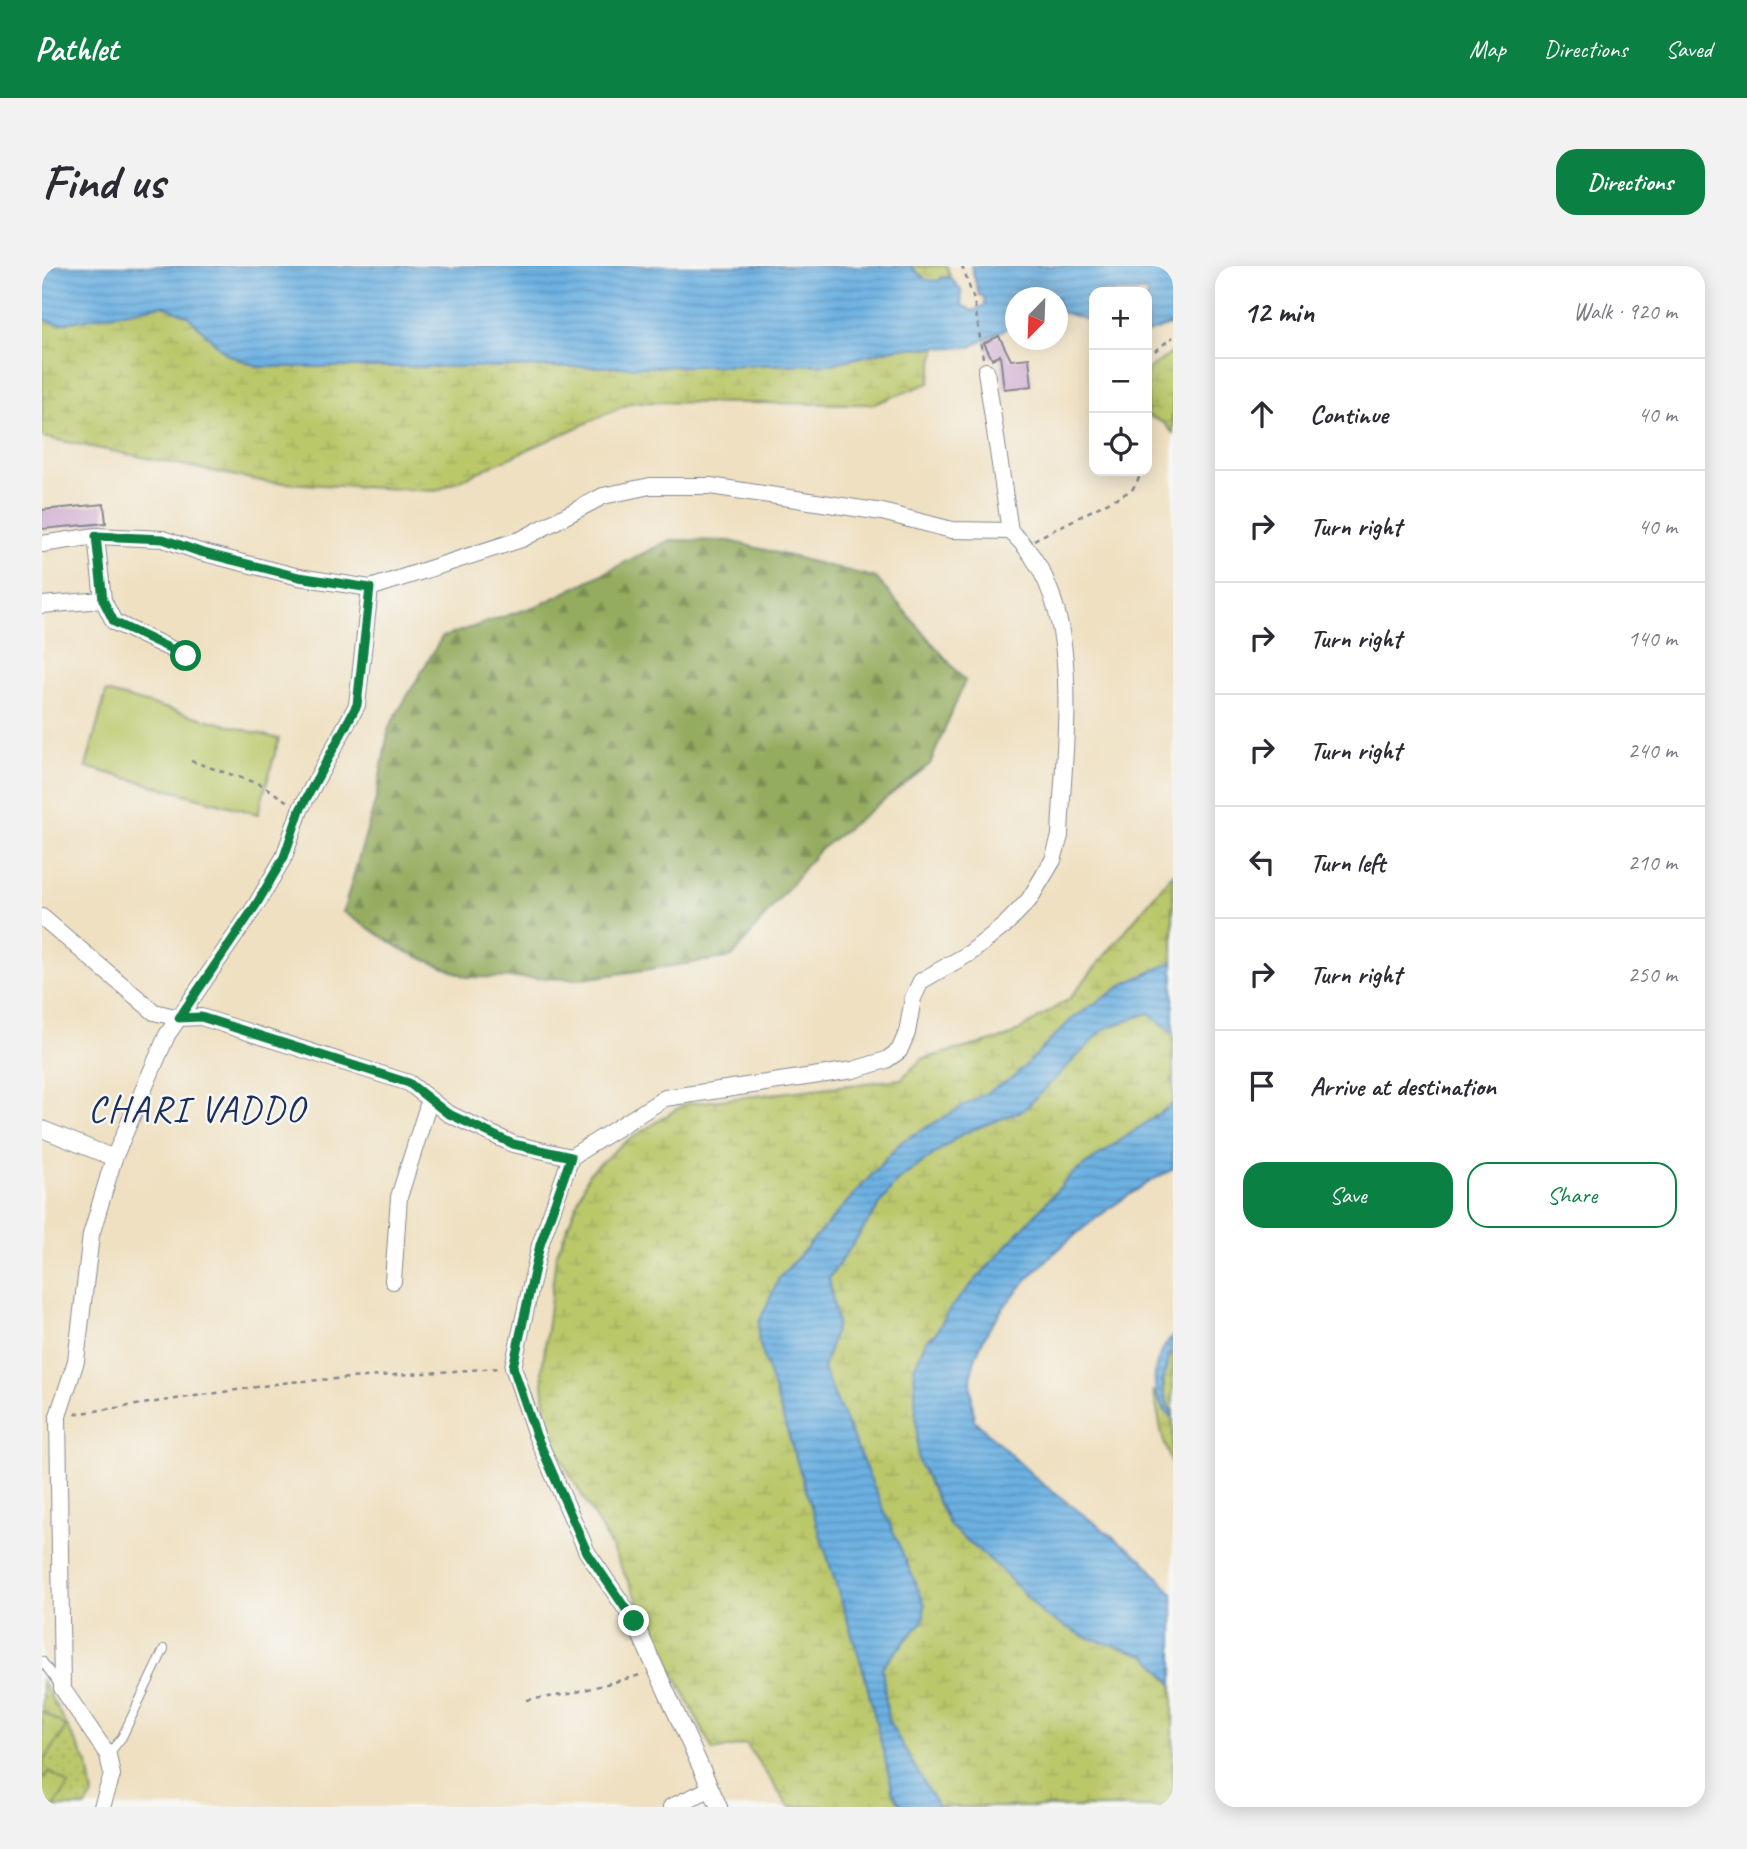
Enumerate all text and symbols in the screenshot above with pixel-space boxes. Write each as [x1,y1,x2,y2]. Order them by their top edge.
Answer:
text: Pathlet [35,28,118,70]
text: Map [1469,34,1506,64]
text: Directions [1544,34,1627,64]
text: Saved [1665,34,1712,64]
button: Directions [1556,149,1705,215]
text: Find us [42,151,164,213]
north arrow [1005,287,1068,350]
map controls [1089,287,1152,476]
button: + [1089,287,1152,350]
text: 12 min [1243,293,1314,331]
text: Walk · 920 m [1573,297,1677,326]
button: − [1089,350,1152,413]
icon: ahead [1243,395,1281,433]
text: Continue [1310,398,1388,431]
text: 40 m [1638,400,1677,429]
button: locate [1089,413,1152,476]
icon: right [1243,507,1281,545]
text: Turn right [1310,510,1401,543]
text: 40 m [1638,512,1677,541]
icon: right [1243,619,1281,657]
text: Turn right [1310,622,1401,655]
text: 140 m [1628,624,1677,653]
route start [170,640,201,671]
icon: right [1243,731,1281,769]
text: Turn right [1310,734,1401,767]
text: 240 m [1628,736,1677,765]
icon: left [1243,843,1281,881]
text: Turn left [1310,846,1385,879]
text: 210 m [1628,848,1677,877]
icon: right [1243,955,1281,993]
text: Turn right [1310,958,1401,991]
text: 250 m [1628,960,1677,989]
icon: arrive [1243,1067,1281,1105]
text: Arrive at destination [1310,1070,1496,1103]
district label: CHARI VADDO [88,1085,308,1132]
button: Save [1243,1162,1453,1228]
button: Share [1467,1162,1677,1228]
route end [618,1605,649,1636]

